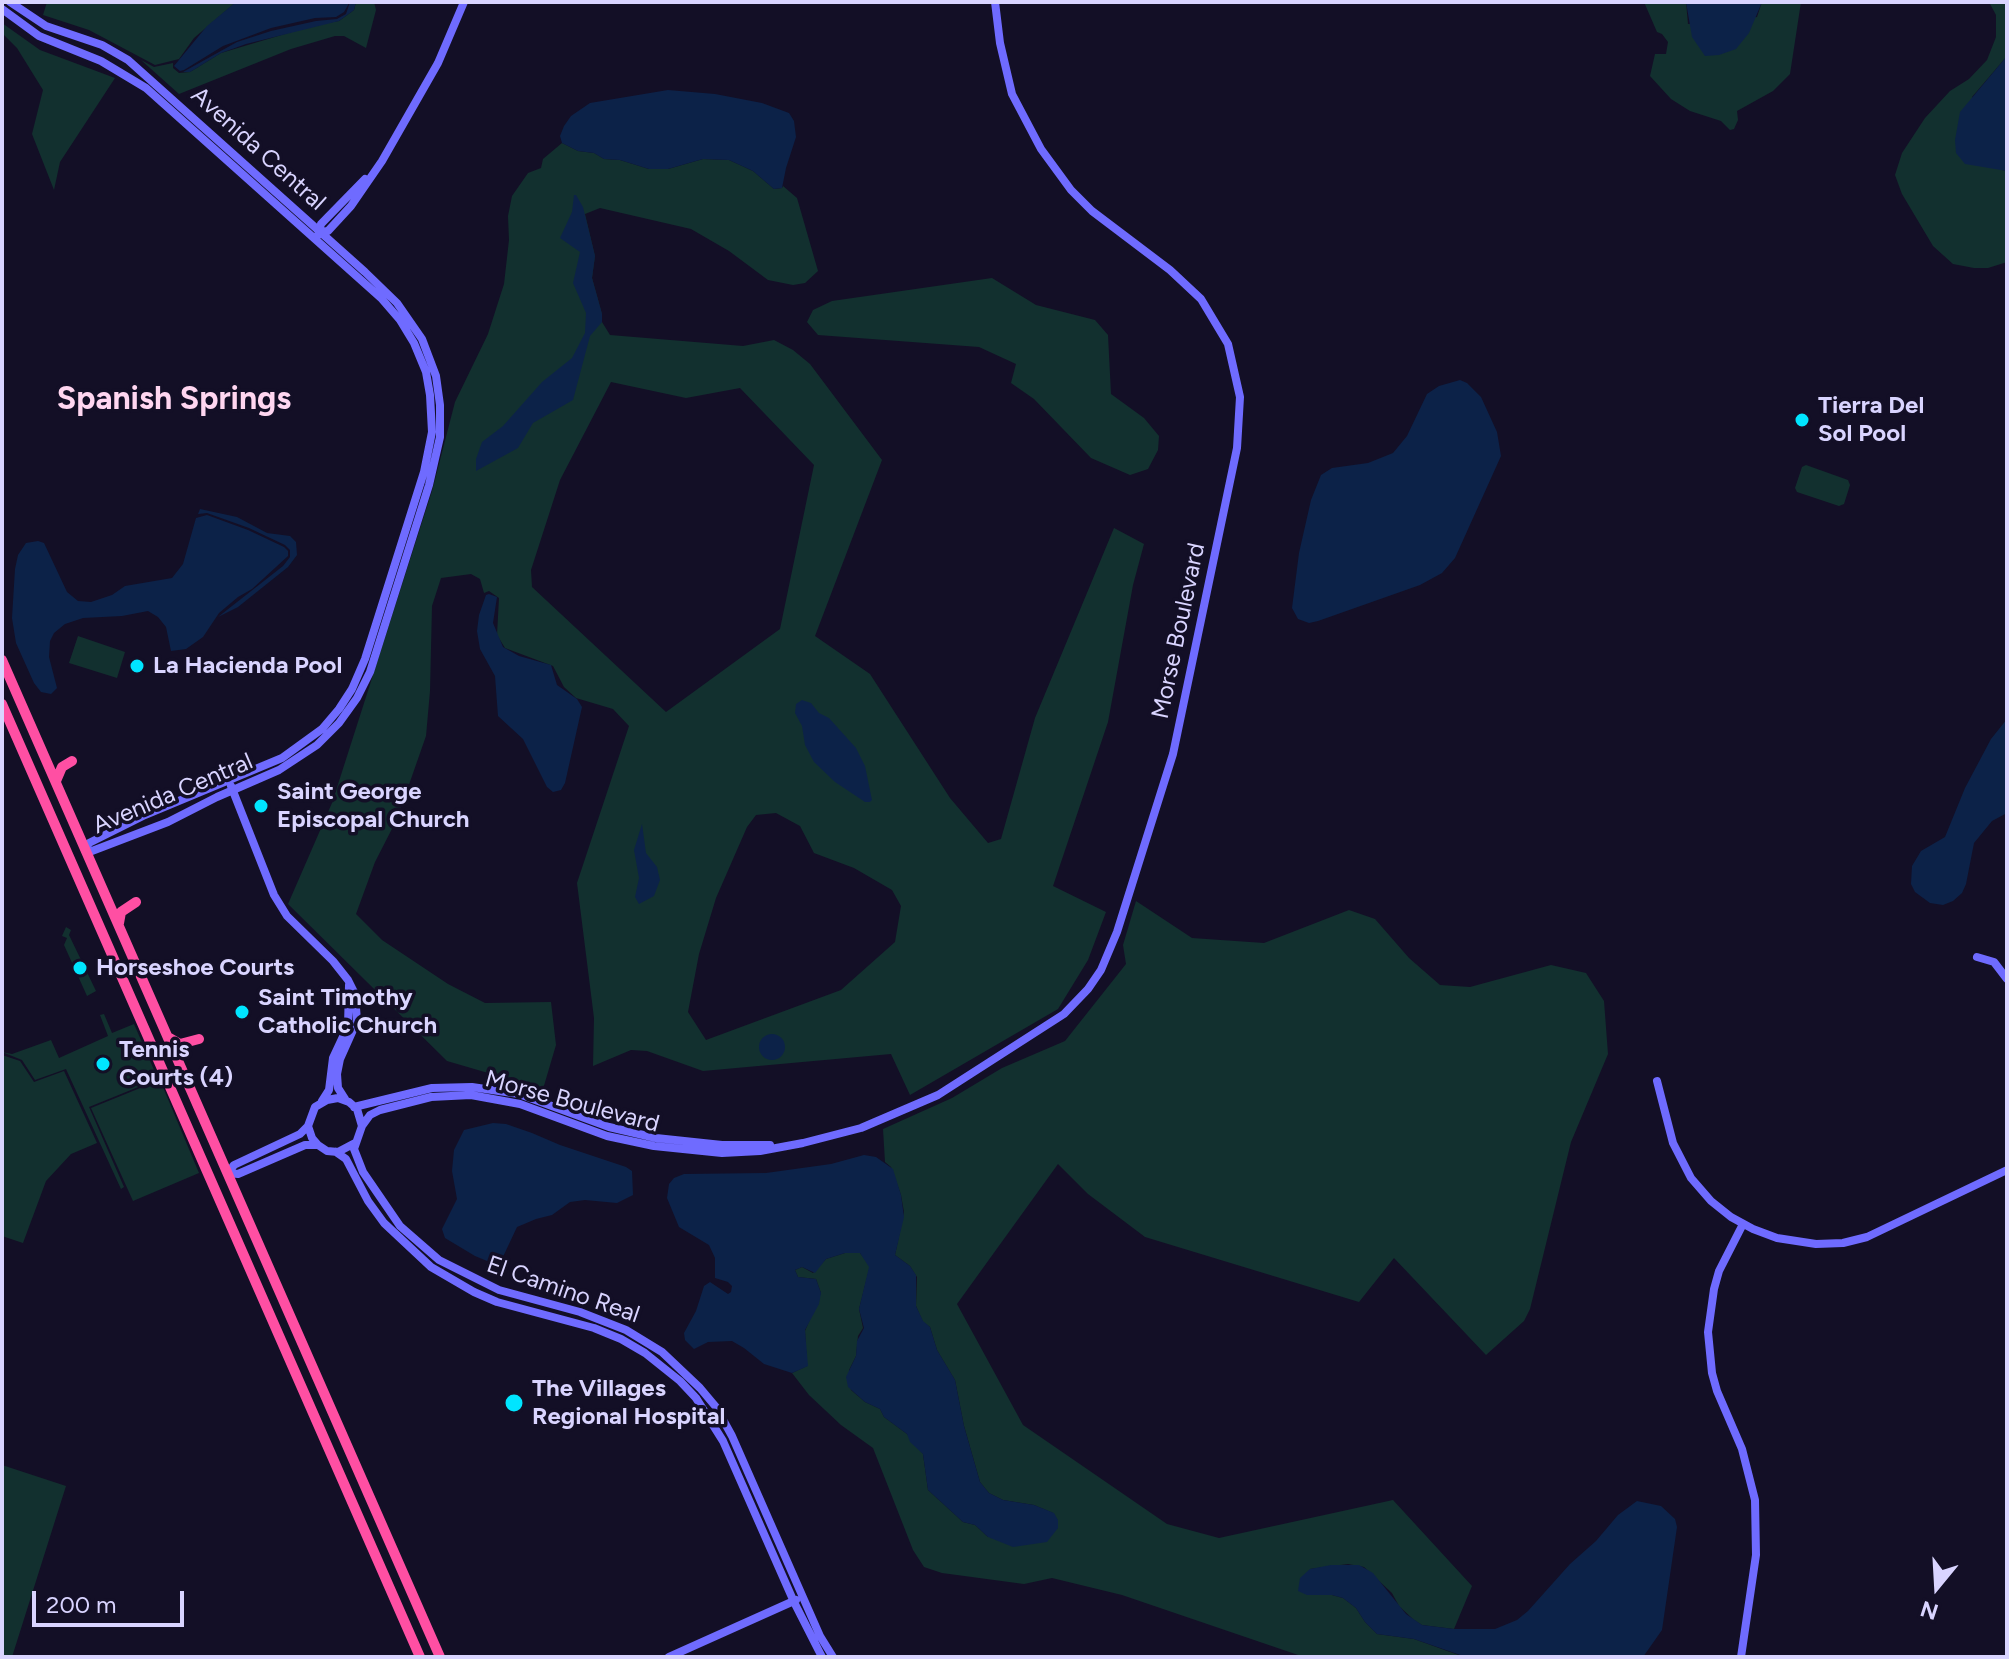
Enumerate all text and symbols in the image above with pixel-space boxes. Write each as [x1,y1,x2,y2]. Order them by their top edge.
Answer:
street label: Avenida Central [185,81,331,217]
district label: Spanish Springs [57,381,291,419]
place label: Tierra Del Sol Pool [1818,392,1924,448]
marker: Tierra Del Sol Pool [1793,411,1811,429]
street label: Morse Boulevard [1146,540,1212,722]
place label: La Hacienda Pool [153,652,342,680]
marker: La Hacienda Pool [128,657,146,675]
street label: Avenida Central [89,747,257,841]
place label: Saint George Episcopal Church [277,778,470,834]
marker: Saint George Episcopal Church [252,797,270,815]
place label: Horseshoe Courts [96,954,294,982]
marker: Horseshoe Courts [71,959,89,977]
place label: Saint Timothy Catholic Church [258,984,437,1040]
marker: Saint Timothy Catholic Church [233,1003,251,1021]
place label: Tennis Courts (4) [119,1036,233,1092]
marker: Tennis Courts (4) [94,1055,112,1073]
street label: Morse Boulevard [482,1065,662,1139]
street label: El Camino Real [483,1250,643,1330]
place label: The Villages Regional Hospital [532,1375,725,1431]
marker: The Villages Regional Hospital [503,1392,525,1414]
north arrow [1897,1547,1977,1627]
scale bar [36,1575,188,1625]
text: 200 m [46,1590,117,1619]
text: N [1917,1595,1942,1626]

